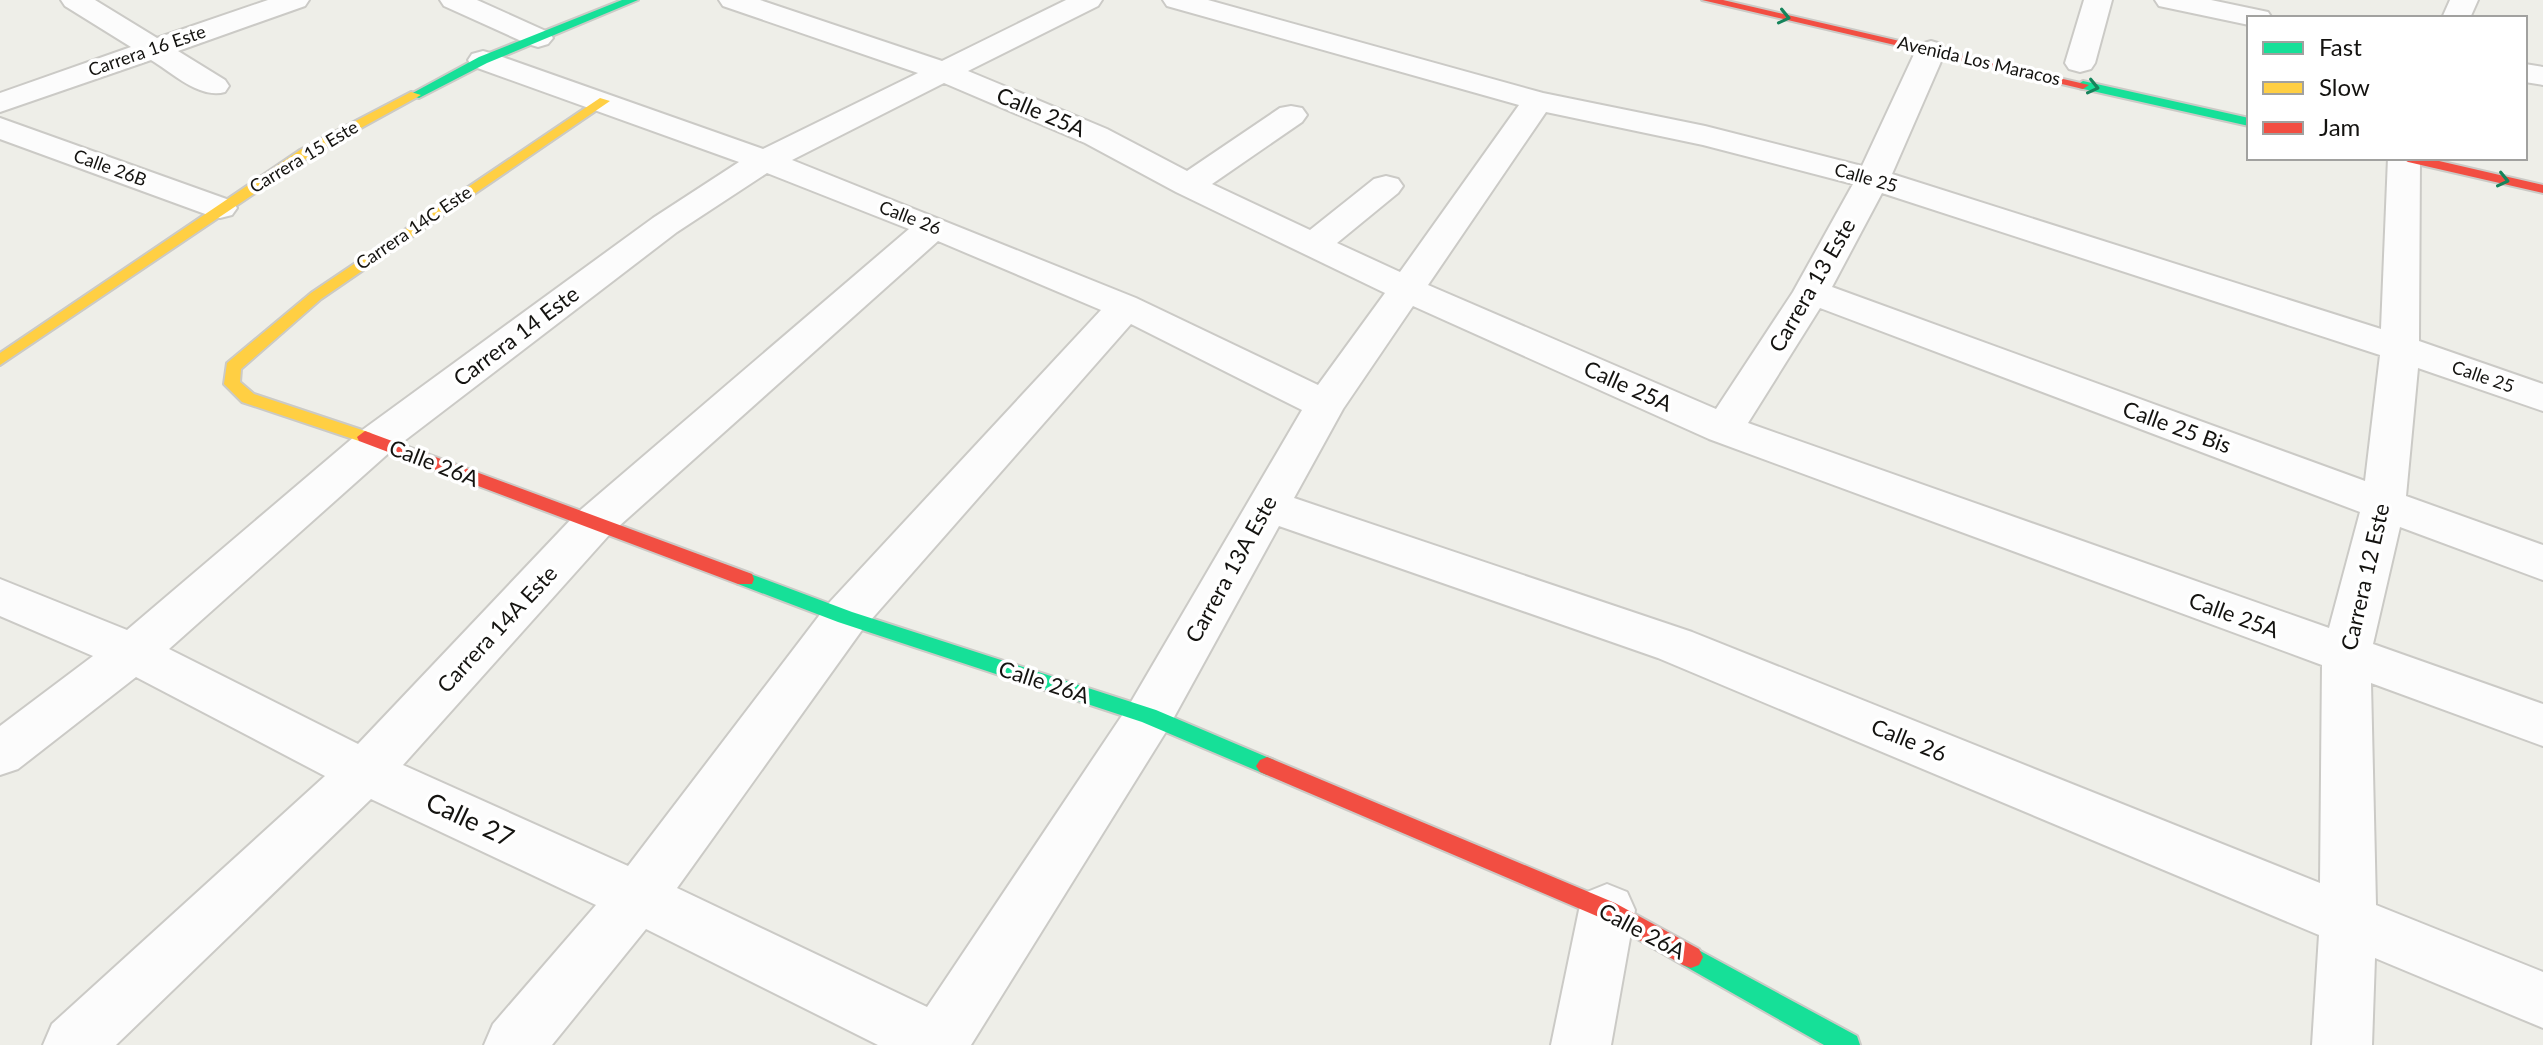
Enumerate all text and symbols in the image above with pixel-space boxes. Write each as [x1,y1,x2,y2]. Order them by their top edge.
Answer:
one-way arrow [1777,8,1791,25]
legend [2247,16,2527,160]
street label: Carrera 16 Este [85,20,208,80]
street label: Avenida Los Maracos [1896,31,2063,90]
text: Fast [2319,32,2362,61]
text: Slow [2319,72,2370,101]
one-way arrow [2085,78,2099,95]
street label: Calle 25A [993,81,1090,142]
text: Jam [2319,112,2360,141]
street label: Carrera 15 Este [245,115,362,197]
street label: Calle 26B [71,144,150,190]
street label: Calle 25 [1832,158,1900,196]
one-way arrow [2495,171,2509,188]
street label: Carrera 14C Este [351,180,475,274]
street label: Calle 26 [876,195,944,239]
street label: Carrera 13 Este [1762,213,1861,356]
street label: Carrera 14 Este [448,280,584,391]
street label: Calle 25A [1580,354,1677,417]
street label: Calle 25 [2449,355,2517,397]
street label: Calle 25 Bis [2119,394,2235,459]
street label: Calle 26A [386,433,483,492]
street label: Carrera 13A Este [1179,490,1282,647]
street label: Carrera 12 Este [2335,501,2395,653]
street label: Carrera 14A Este [431,559,562,698]
street label: Calle 25A [2186,586,2283,643]
street label: Calle 26A [995,654,1093,709]
street label: Calle 26 [1868,712,1951,767]
street label: Calle 27 [421,785,519,853]
street label: Calle 26A [1595,897,1690,965]

